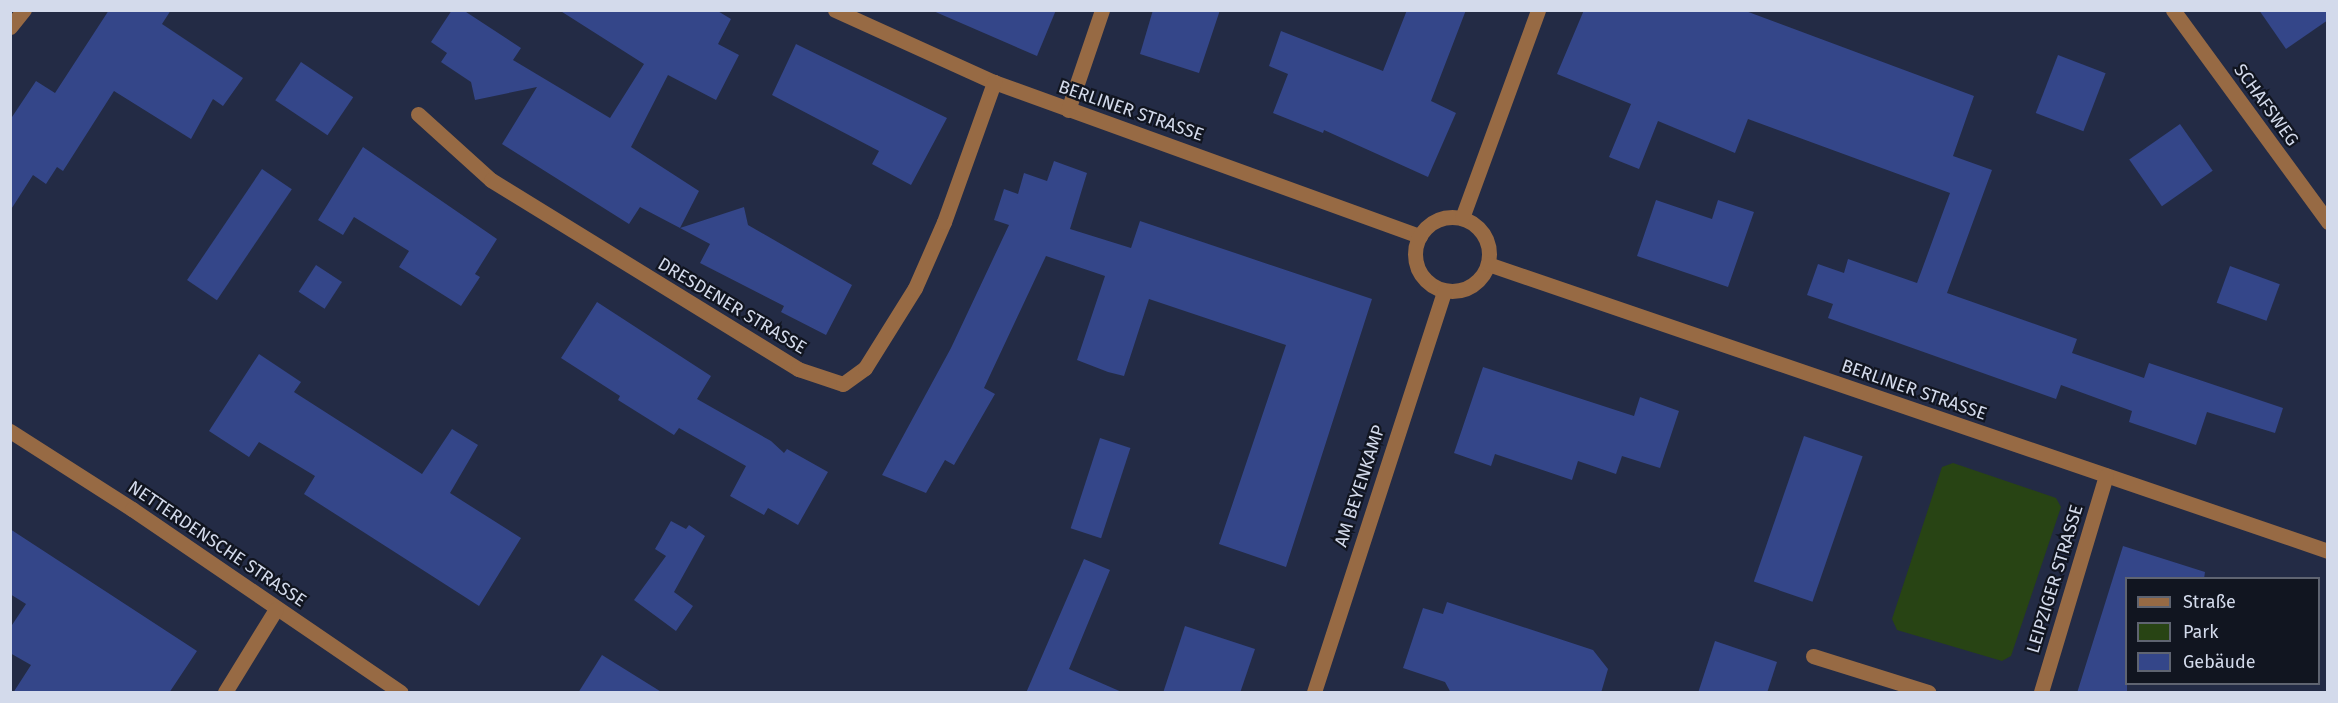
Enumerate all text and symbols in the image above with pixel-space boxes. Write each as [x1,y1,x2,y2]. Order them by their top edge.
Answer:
street label: SCHAFSWEG [2229,60,2303,150]
street label: BERLINER STRASSE [1055,76,1207,146]
street label: DRESDENER STRASSE [654,253,810,359]
street label: BERLINER STRASSE [1838,355,1990,425]
street label: AM BEYENKAMP [1330,422,1390,550]
street label: NETTERDENSCHE STRASSE [124,476,310,612]
street label: LEIPZIGER STRASSE [2022,502,2088,656]
legend [2125,577,2320,685]
text: Straße [2183,591,2236,613]
text: Park [2183,621,2218,643]
text: Gebäude [2183,651,2256,673]

